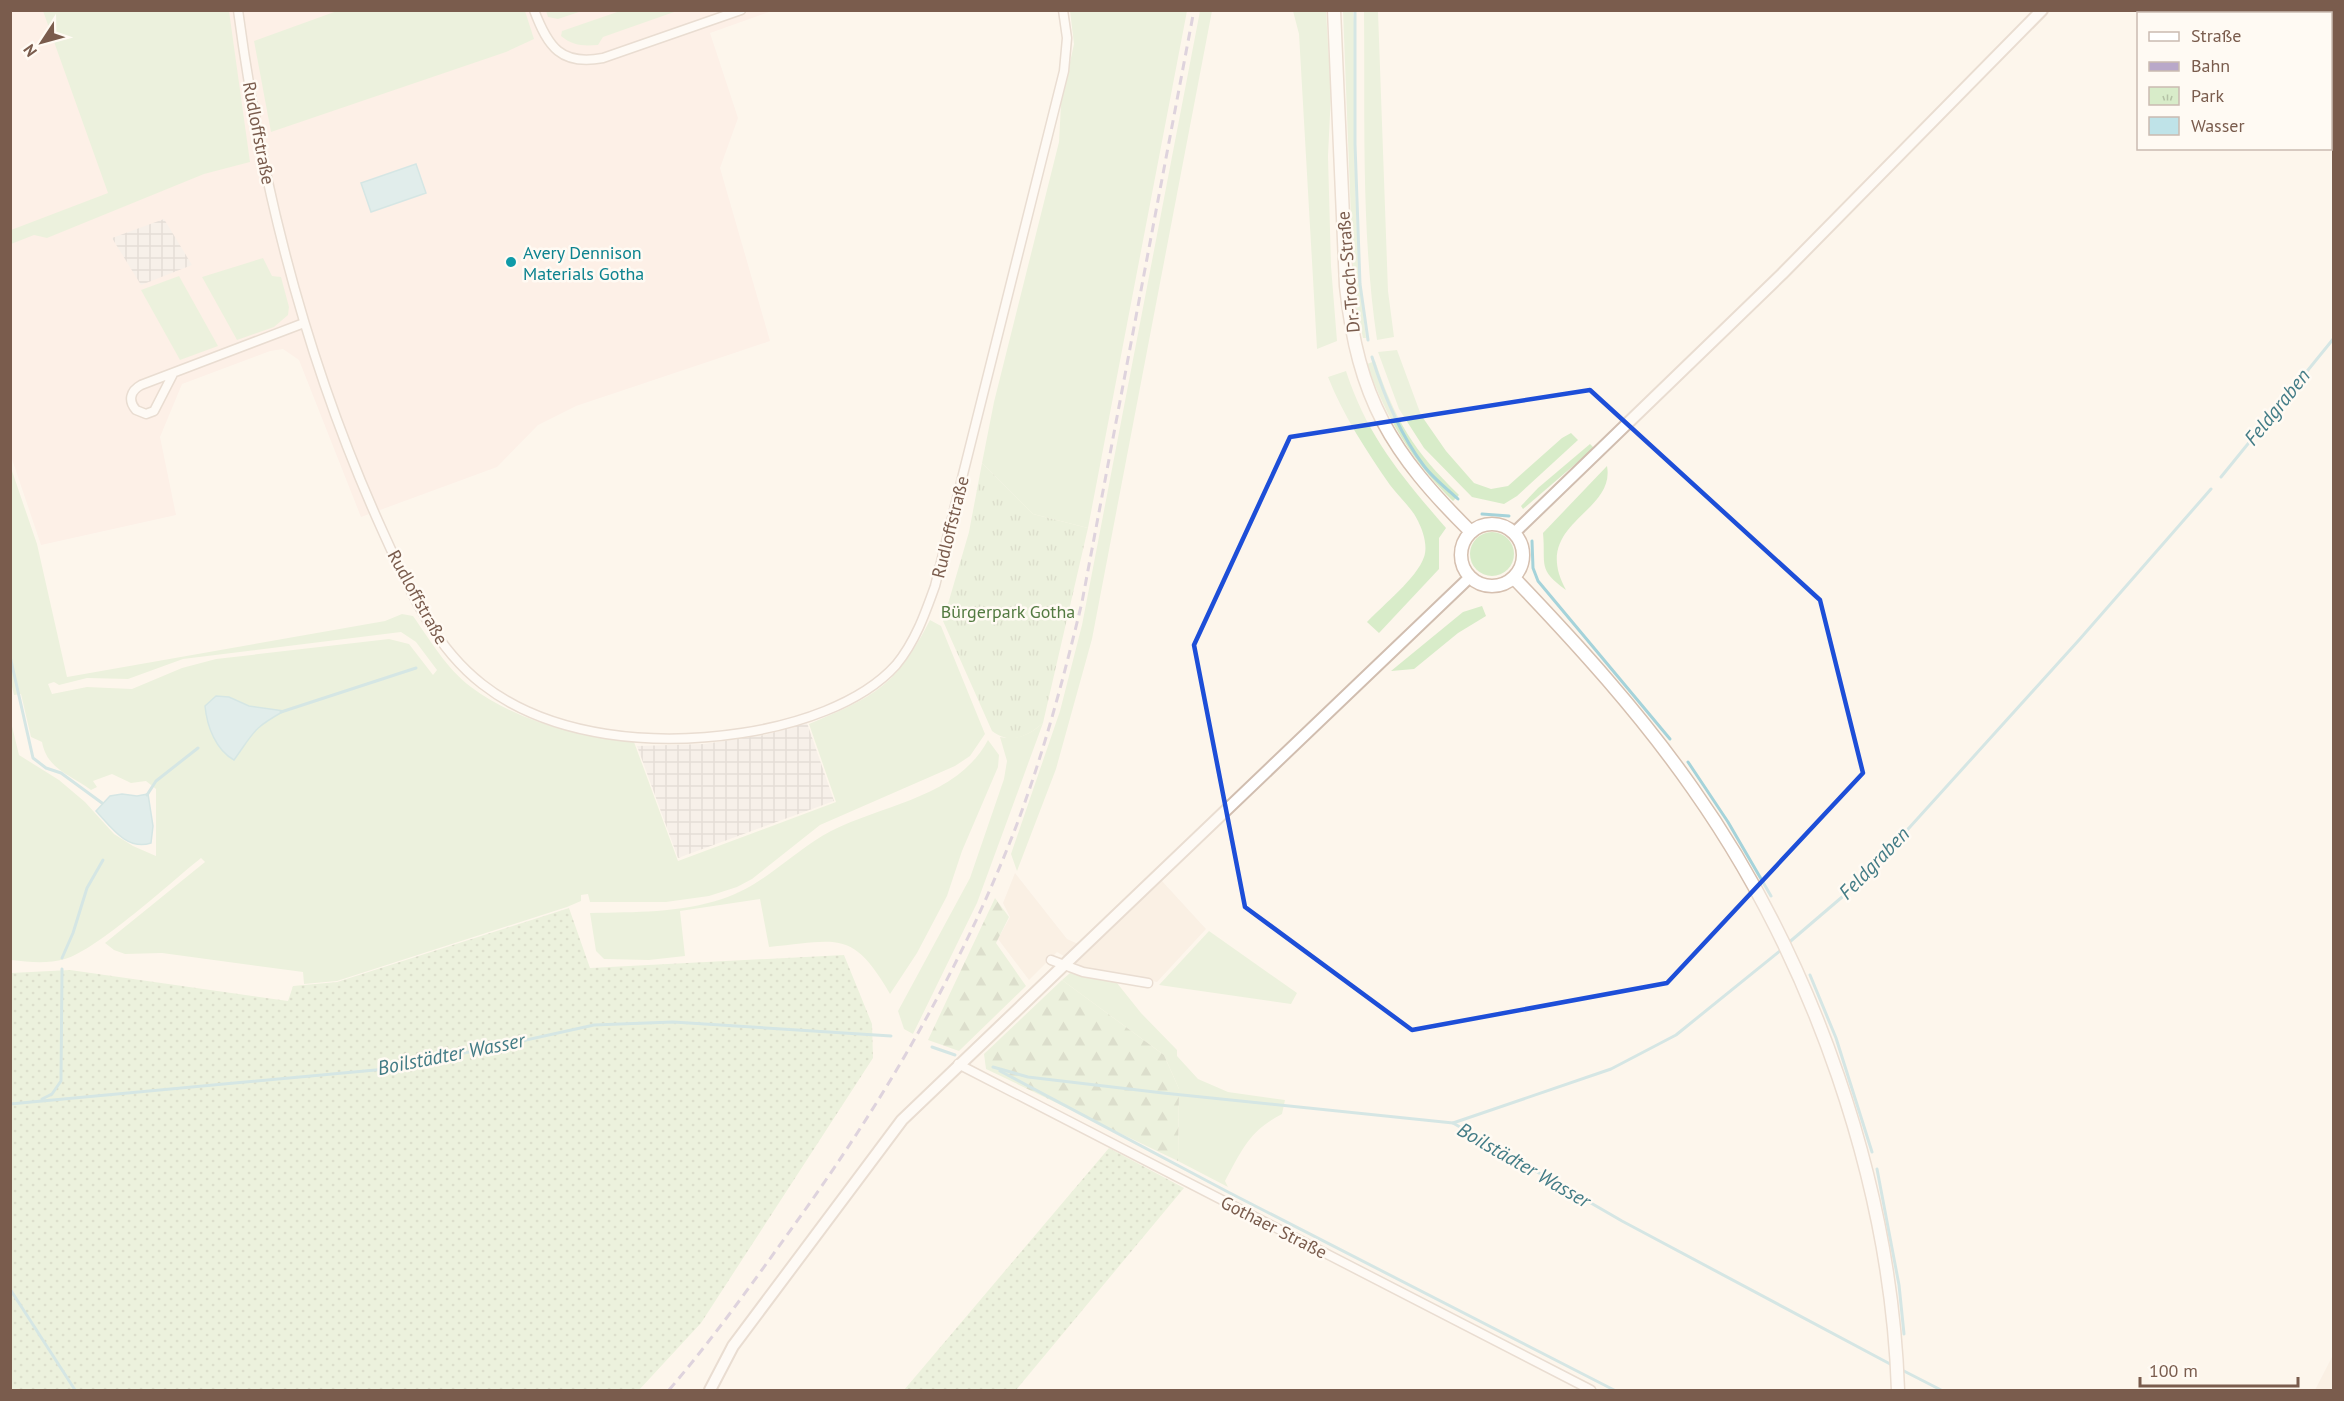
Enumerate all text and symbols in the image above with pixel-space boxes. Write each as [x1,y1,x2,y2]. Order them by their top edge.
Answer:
north arrow [12,12,72,72]
legend [2137,12,2332,150]
text: Straße [2191,24,2242,47]
text: N [19,41,41,61]
text: Bahn [2191,54,2230,77]
street label: Rudloffstraße [238,79,280,187]
text: Park [2191,84,2224,107]
text: Wasser [2191,114,2245,137]
street label: Dr.-Troch-Straße [1331,210,1365,334]
place label: Avery Dennison Materials Gotha [523,241,644,285]
marker: Avery Dennison Materials Gotha [504,255,518,269]
water label: Feldgraben [2238,363,2316,451]
street label: Rudloffstraße [926,473,974,581]
street label: Rudloffstraße [383,546,453,648]
park label: Bürgerpark Gotha [941,600,1075,623]
water label: Feldgraben [1833,821,1915,905]
water label: Boilstädter Wasser [375,1027,528,1081]
water label: Boilstädter Wasser [1453,1116,1596,1214]
street label: Gothaer Straße [1217,1190,1331,1264]
scale bar [2140,1350,2298,1388]
text: 100 m [2149,1359,2198,1382]

